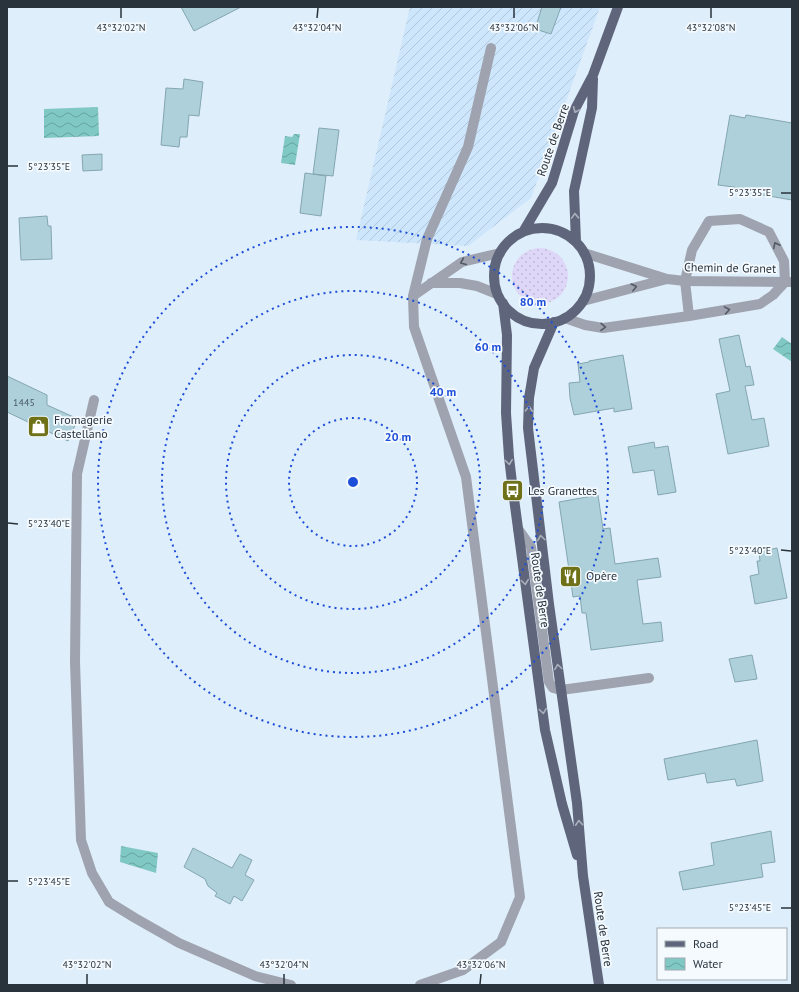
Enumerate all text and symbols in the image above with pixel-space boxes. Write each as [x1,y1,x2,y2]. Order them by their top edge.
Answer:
text: 43°32'02"N [96,21,146,34]
text: 43°32'04"N [292,21,342,34]
text: 43°32'06"N [489,21,539,34]
text: 43°32'08"N [686,21,736,34]
street label: Route de Berre [533,102,572,178]
one-way arrow [572,106,580,113]
text: 5°23'35"E [28,160,70,173]
text: 5°23'35"E [729,186,771,199]
one-way arrow [571,213,579,219]
one-way arrow [773,241,780,249]
one-way arrow [460,258,467,266]
street label: Chemin de Granet [684,259,776,276]
one-way arrow [630,283,637,292]
text: 80 m [520,294,546,309]
one-way arrow [724,306,730,314]
one-way arrow [600,322,606,331]
text: 60 m [475,339,501,354]
text: 40 m [430,384,456,399]
house number: 1445 [13,396,35,409]
one-way arrow [524,406,533,412]
place label: Fromagerie Castellano [54,412,112,441]
shop icon: Fromagerie Castellano [26,414,52,440]
text: 20 m [385,429,411,444]
one-way arrow [504,458,513,465]
centre of rings [346,475,360,489]
bus stop icon: Les Granettes [500,478,526,504]
place label: Les Granettes [528,483,597,498]
text: 5°23'40"E [28,517,70,530]
one-way arrow [537,535,546,541]
text: 5°23'40"E [729,544,771,557]
street label: Route de Berre [528,551,553,629]
restaurant icon: Opère [557,563,583,589]
place label: Opère [586,568,617,583]
one-way arrow [520,579,529,585]
one-way arrow [554,664,563,670]
one-way arrow [538,708,547,714]
one-way arrow [574,820,583,826]
text: 5°23'45"E [28,875,70,888]
street label: Route de Berre [591,890,616,968]
text: 5°23'45"E [729,901,771,914]
legend [657,928,787,980]
text: Road [693,936,718,951]
text: Water [693,956,723,971]
text: 43°32'02"N [62,958,112,971]
text: 43°32'04"N [259,958,309,971]
text: 43°32'06"N [456,958,506,971]

